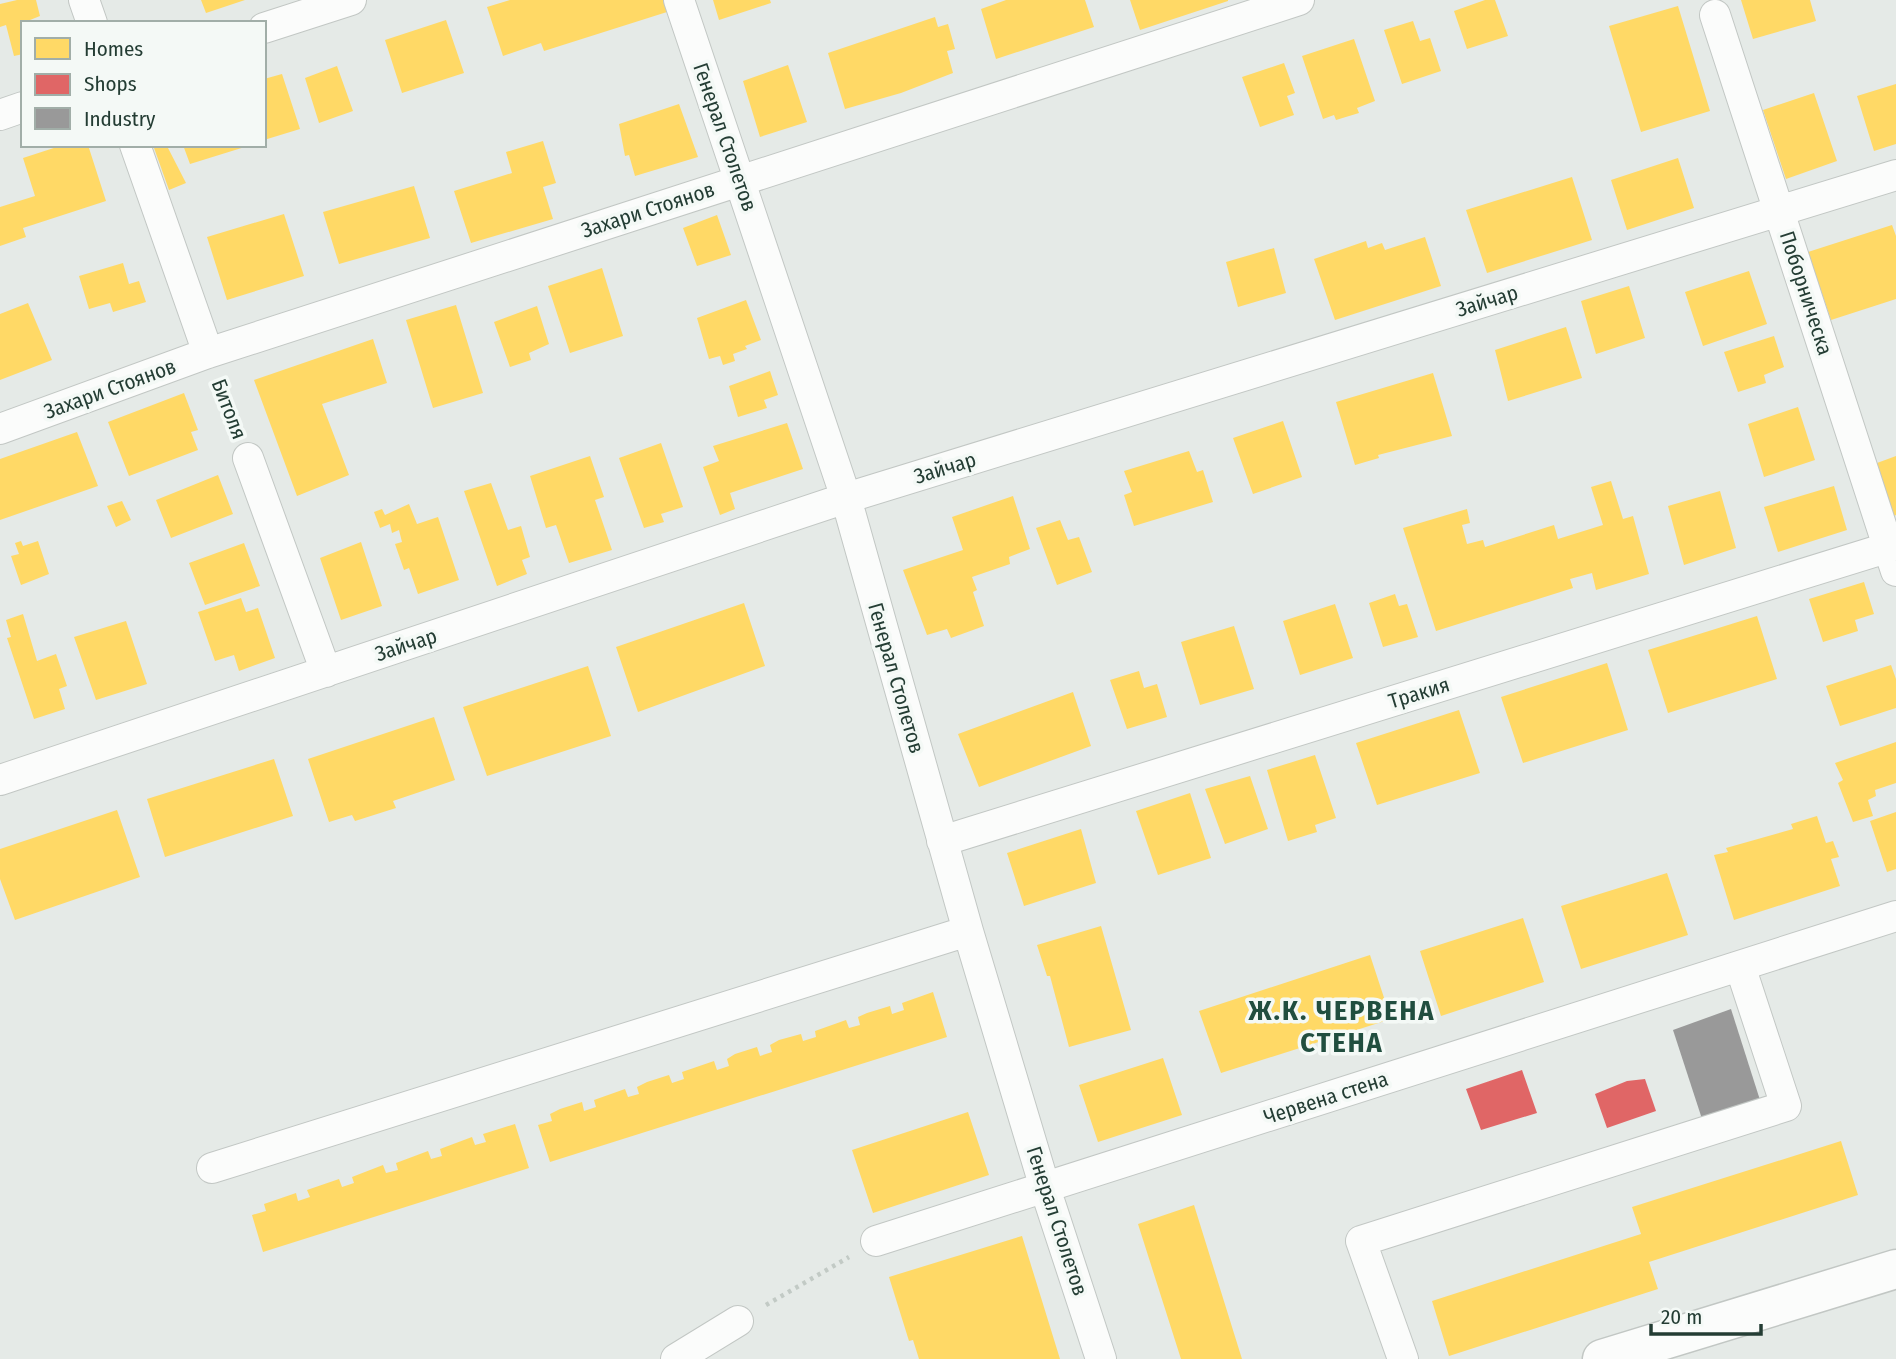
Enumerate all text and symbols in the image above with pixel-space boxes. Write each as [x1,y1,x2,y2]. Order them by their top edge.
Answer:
legend [21,21,266,147]
text: Homes [84,36,143,62]
street label: Генерал Столетов [687,59,763,215]
text: Shops [84,71,137,97]
text: Industry [84,106,156,132]
street label: Захари Стоянов [578,176,718,244]
street label: Поборническа [1774,228,1838,358]
street label: Зайчар [1453,279,1521,323]
street label: Захари Стоянов [40,353,180,425]
street label: Битоля [206,375,252,443]
street label: Зайчар [911,446,979,490]
street label: Генерал Столетов [862,600,930,756]
street label: Зайчар [372,623,440,667]
street label: Тракия [1385,671,1453,715]
district label: Ж.К. ЧЕРВЕНА СТЕНА [1248,994,1435,1059]
street label: Червена стена [1261,1066,1391,1130]
street label: Генерал Столетов [1021,1143,1093,1299]
scale bar [1651,1292,1761,1336]
text: 20 m [1661,1304,1702,1330]

